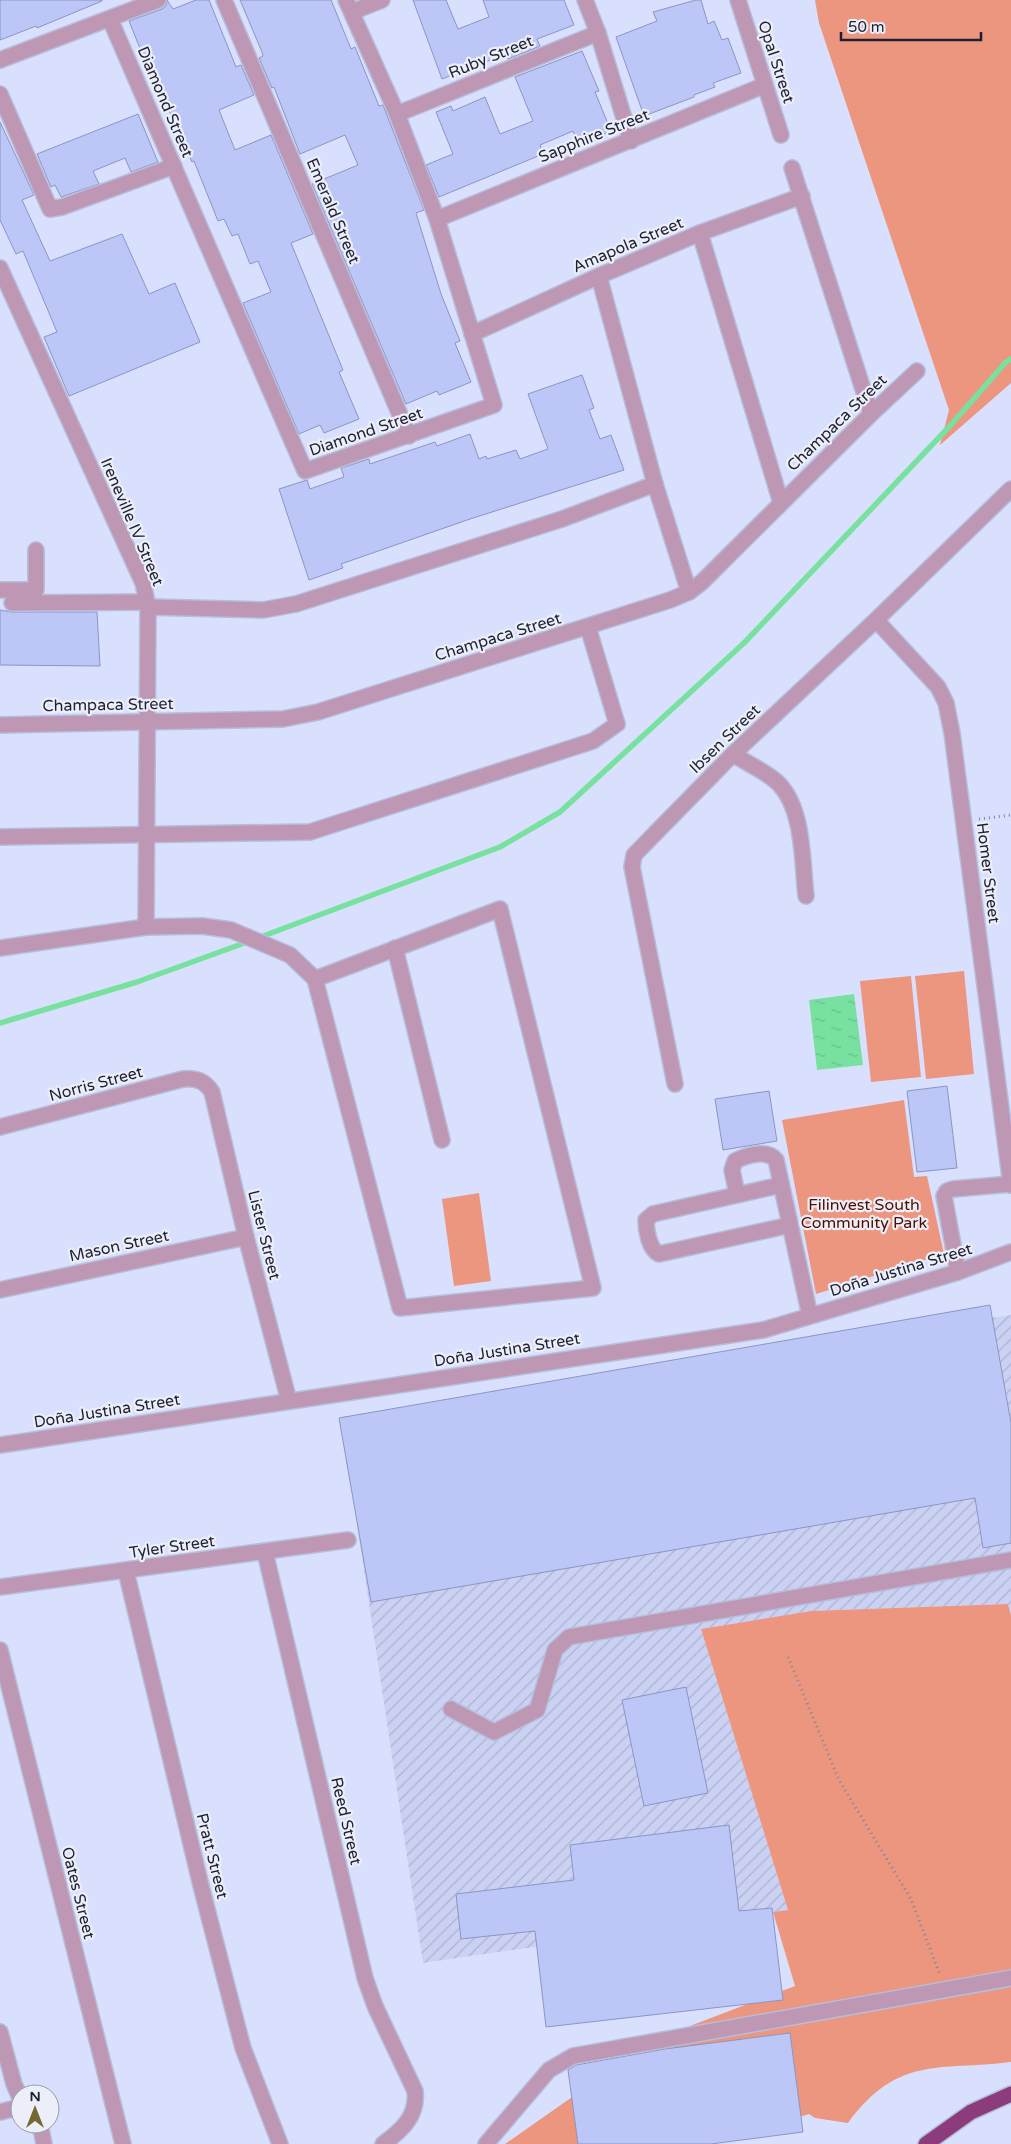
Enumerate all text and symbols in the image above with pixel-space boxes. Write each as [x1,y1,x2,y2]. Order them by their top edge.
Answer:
scale bar [841,10,981,42]
street label: Opal Street [753,18,799,106]
text: 50 m [848,18,885,36]
street label: Ruby Street [446,31,536,83]
street label: Diamond Street [133,43,197,161]
street label: Sapphire Street [536,105,652,167]
street label: Emerald Street [302,155,364,267]
street label: Amapola Street [570,213,686,277]
street label: Champaca Street [783,370,891,476]
street label: Diamond Street [306,403,426,461]
street label: Ireneville IV Street [96,455,168,589]
street label: Champaca Street [432,608,564,666]
street label: Champaca Street [42,694,174,716]
street label: Ibsen Street [685,700,765,778]
street label: Homer Street [972,821,1004,925]
street label: Norris Street [47,1062,145,1106]
street label: Lister Street [243,1188,285,1282]
park label: Filinvest South Community Park [801,1195,927,1233]
street label: Mason Street [67,1226,171,1266]
street label: Doña Justina Street [827,1239,975,1301]
street label: Doña Justina Street [432,1329,582,1371]
street label: Doña Justina Street [32,1390,182,1432]
street label: Tyler Street [128,1531,216,1563]
street label: Reed Street [326,1775,366,1867]
street label: Pratt Street [192,1811,232,1901]
street label: Oates Street [57,1845,99,1941]
north arrow [10,2084,60,2134]
text: N [29,2088,41,2105]

